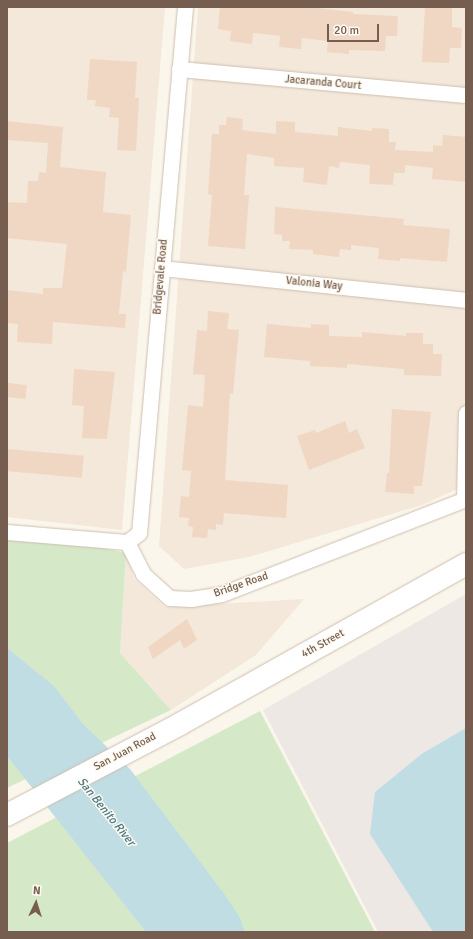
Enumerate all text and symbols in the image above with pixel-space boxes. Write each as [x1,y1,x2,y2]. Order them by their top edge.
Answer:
scale bar [329,16,381,42]
text: 20 m [334,23,359,38]
street label: Jacaranda Court [284,73,362,93]
street label: Bridgevale Road [151,239,171,315]
street label: Valonia Way [285,274,343,294]
street label: Bridge Road [212,570,270,600]
street label: 4th Street [299,627,347,661]
street label: San Juan Road [92,730,158,774]
water label: San Benito River [74,775,138,849]
north arrow [16,883,56,923]
text: N [33,884,41,897]

